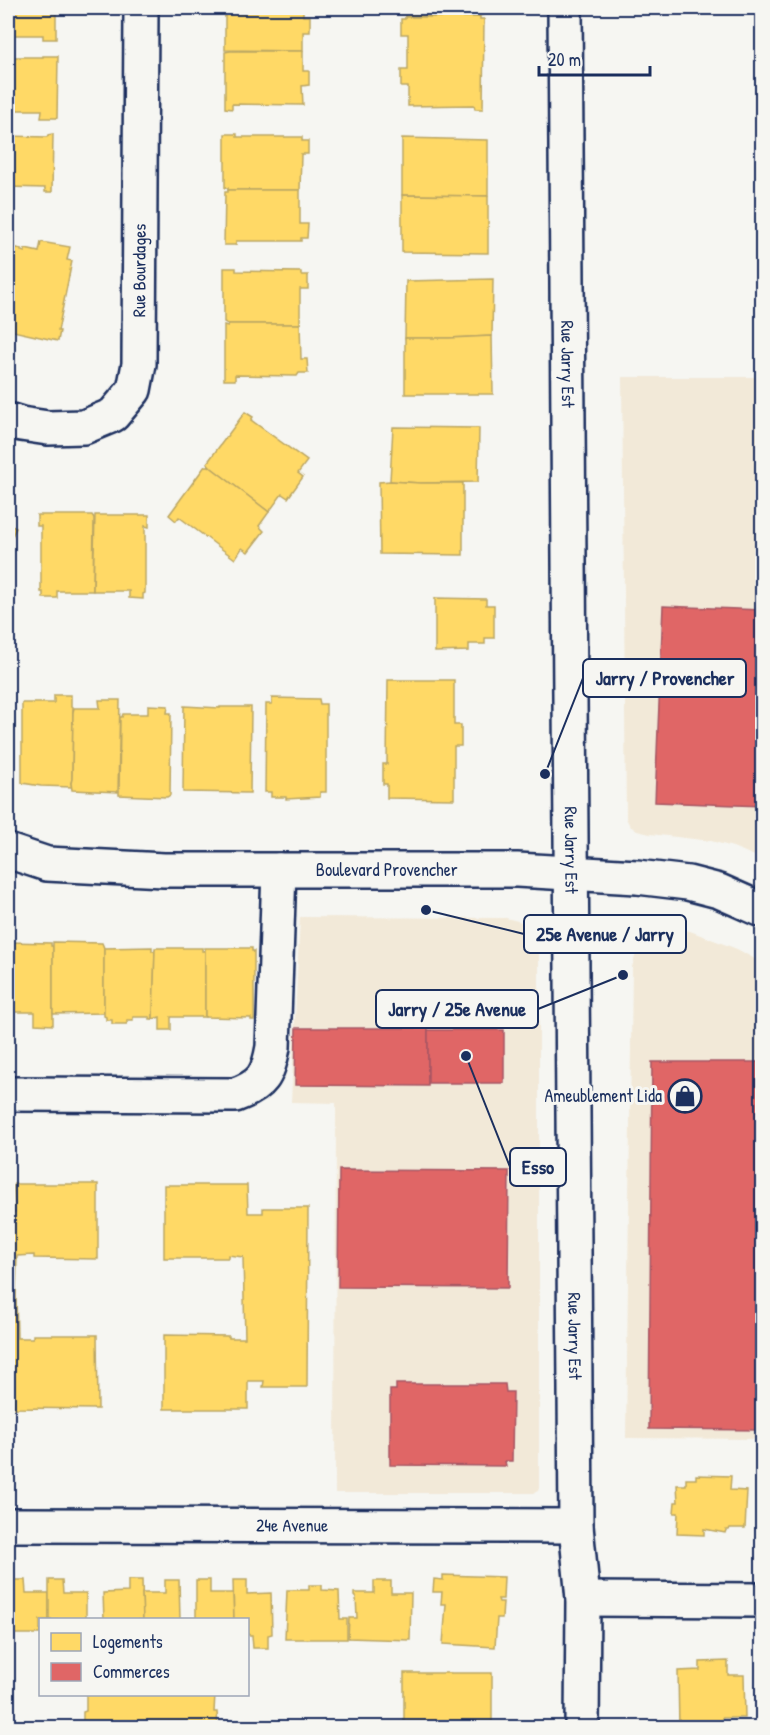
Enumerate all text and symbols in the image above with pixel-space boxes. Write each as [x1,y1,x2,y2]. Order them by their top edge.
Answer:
scale bar [539,39,650,77]
text: 20 m [548,47,581,72]
street label: Rue Bourdages [126,224,152,317]
street label: Rue Jarry Est [555,320,581,408]
callout: Jarry / Provencher [583,659,746,697]
text: Jarry / Provencher [596,664,735,692]
street label: Rue Jarry Est [559,806,584,894]
street label: Boulevard Provencher [316,857,458,882]
callout: 25e Avenue / Jarry [524,915,686,953]
text: 25e Avenue / Jarry [536,920,674,948]
callout: Jarry / 25e Avenue [376,990,538,1028]
text: Jarry / 25e Avenue [388,995,526,1023]
shop icon: Ameublement Lida [667,1078,703,1114]
place label: Ameublement Lida [545,1083,662,1108]
callout: Esso [510,1148,566,1186]
text: Esso [522,1153,554,1180]
street label: Rue Jarry Est [562,1292,588,1380]
street label: 24e Avenue [256,1512,328,1538]
legend [39,1618,249,1696]
text: Logements [93,1629,163,1654]
text: Commerces [93,1659,170,1684]

